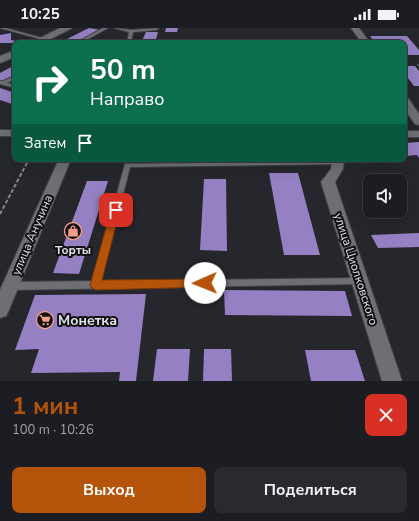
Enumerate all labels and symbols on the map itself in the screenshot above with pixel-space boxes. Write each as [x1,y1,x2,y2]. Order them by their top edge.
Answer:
street label: улица Анучина [8,192,56,278]
pin [99,193,133,227]
street label: улица Циолковского [330,211,382,327]
shop icon: Торты [63,221,83,241]
place label: Торты [55,242,91,258]
position arrow [184,262,226,304]
supermarket icon: Монетка [35,310,55,330]
place label: Монетка [58,311,117,330]

